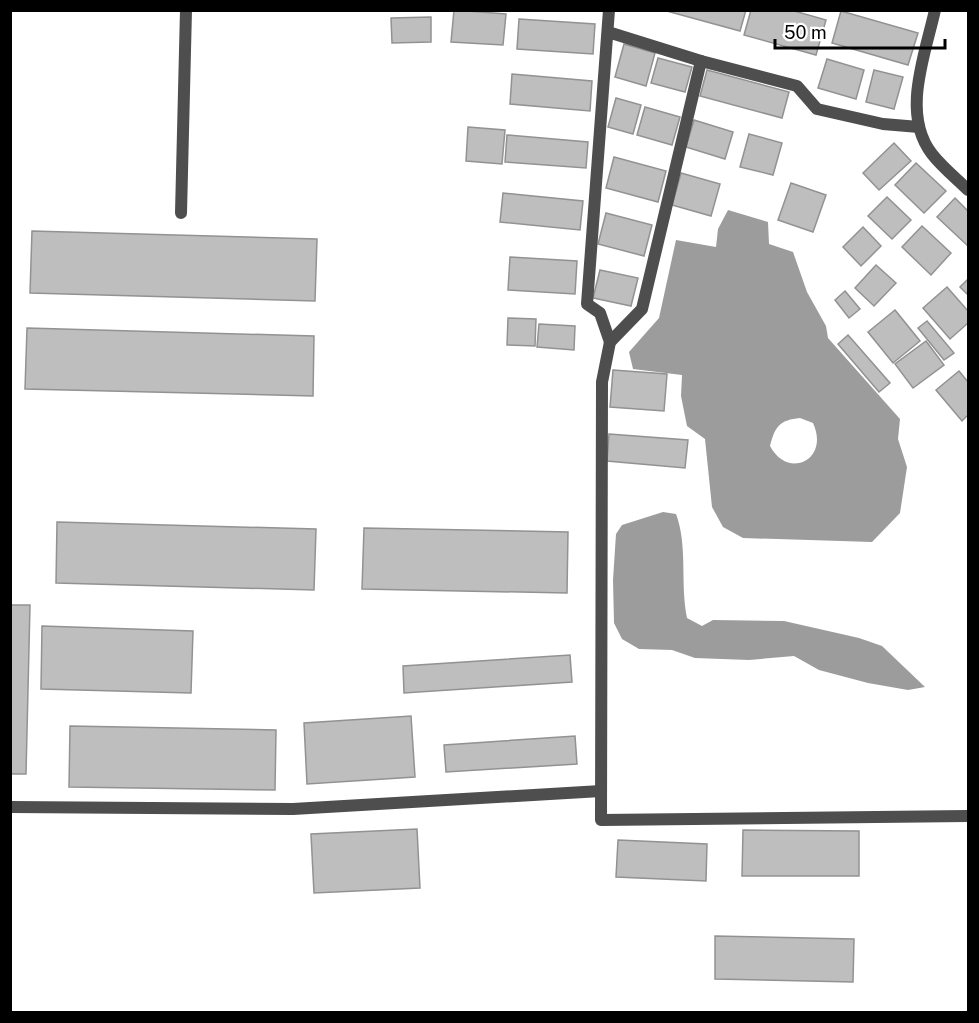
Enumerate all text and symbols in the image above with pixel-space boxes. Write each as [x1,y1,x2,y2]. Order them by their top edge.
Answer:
scale bar [775,12,944,50]
text: 50 m [784,22,827,43]

